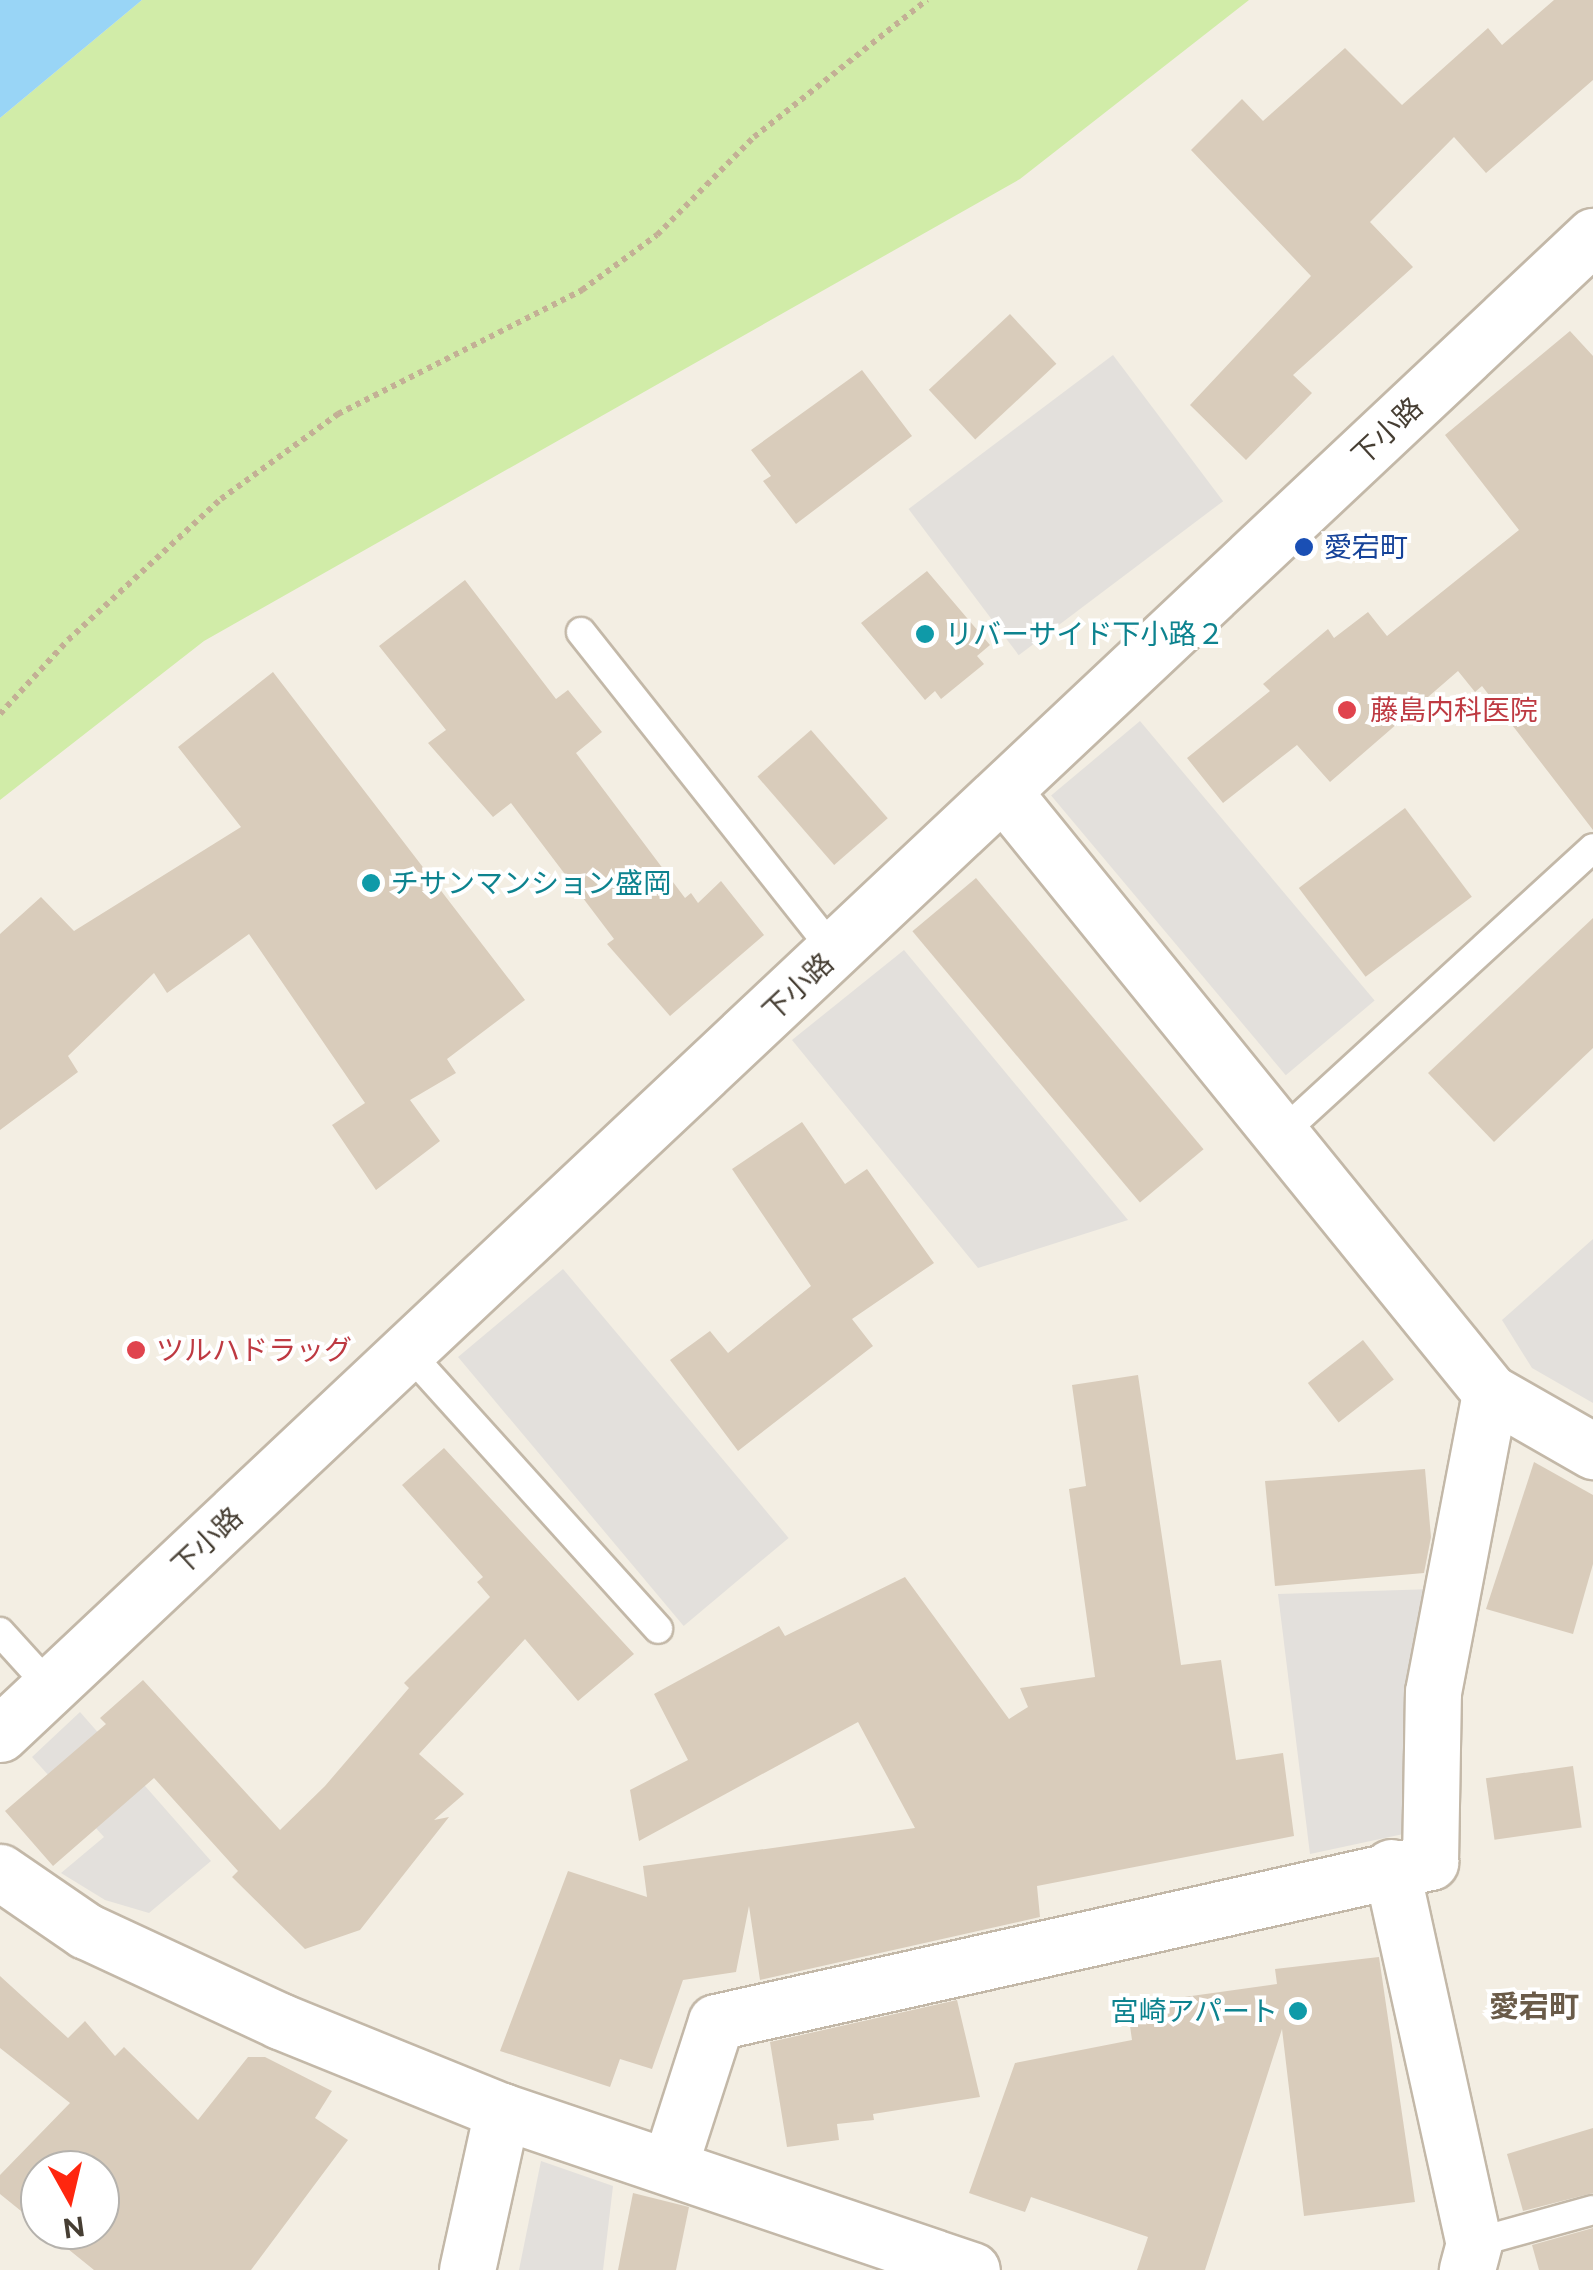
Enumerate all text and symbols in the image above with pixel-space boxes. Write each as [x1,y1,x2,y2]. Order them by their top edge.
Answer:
street label: 下小路 [1345,390,1429,472]
place label: 愛宕町 [1324,530,1408,564]
marker: 愛宕町 [1293,536,1315,558]
place label: リバーサイド下小路２ [945,617,1225,651]
marker: リバーサイド下小路２ [914,623,936,645]
place label: 藤島内科医院 [1370,693,1538,727]
marker: 藤島内科医院 [1334,697,1360,723]
place label: チサンマンション盛岡 [391,866,671,900]
marker: チサンマンション盛岡 [360,872,382,894]
street label: 下小路 [756,946,840,1028]
place label: ツルハドラッグ [156,1333,352,1367]
marker: ツルハドラッグ [125,1339,147,1361]
street label: 下小路 [165,1500,249,1582]
district label: 愛宕町 [1489,1989,1579,2025]
place label: 宮崎アパート [1110,1994,1278,2028]
marker: 宮崎アパート [1287,2000,1309,2022]
north arrow [20,2150,120,2250]
text: N [61,2209,87,2246]

